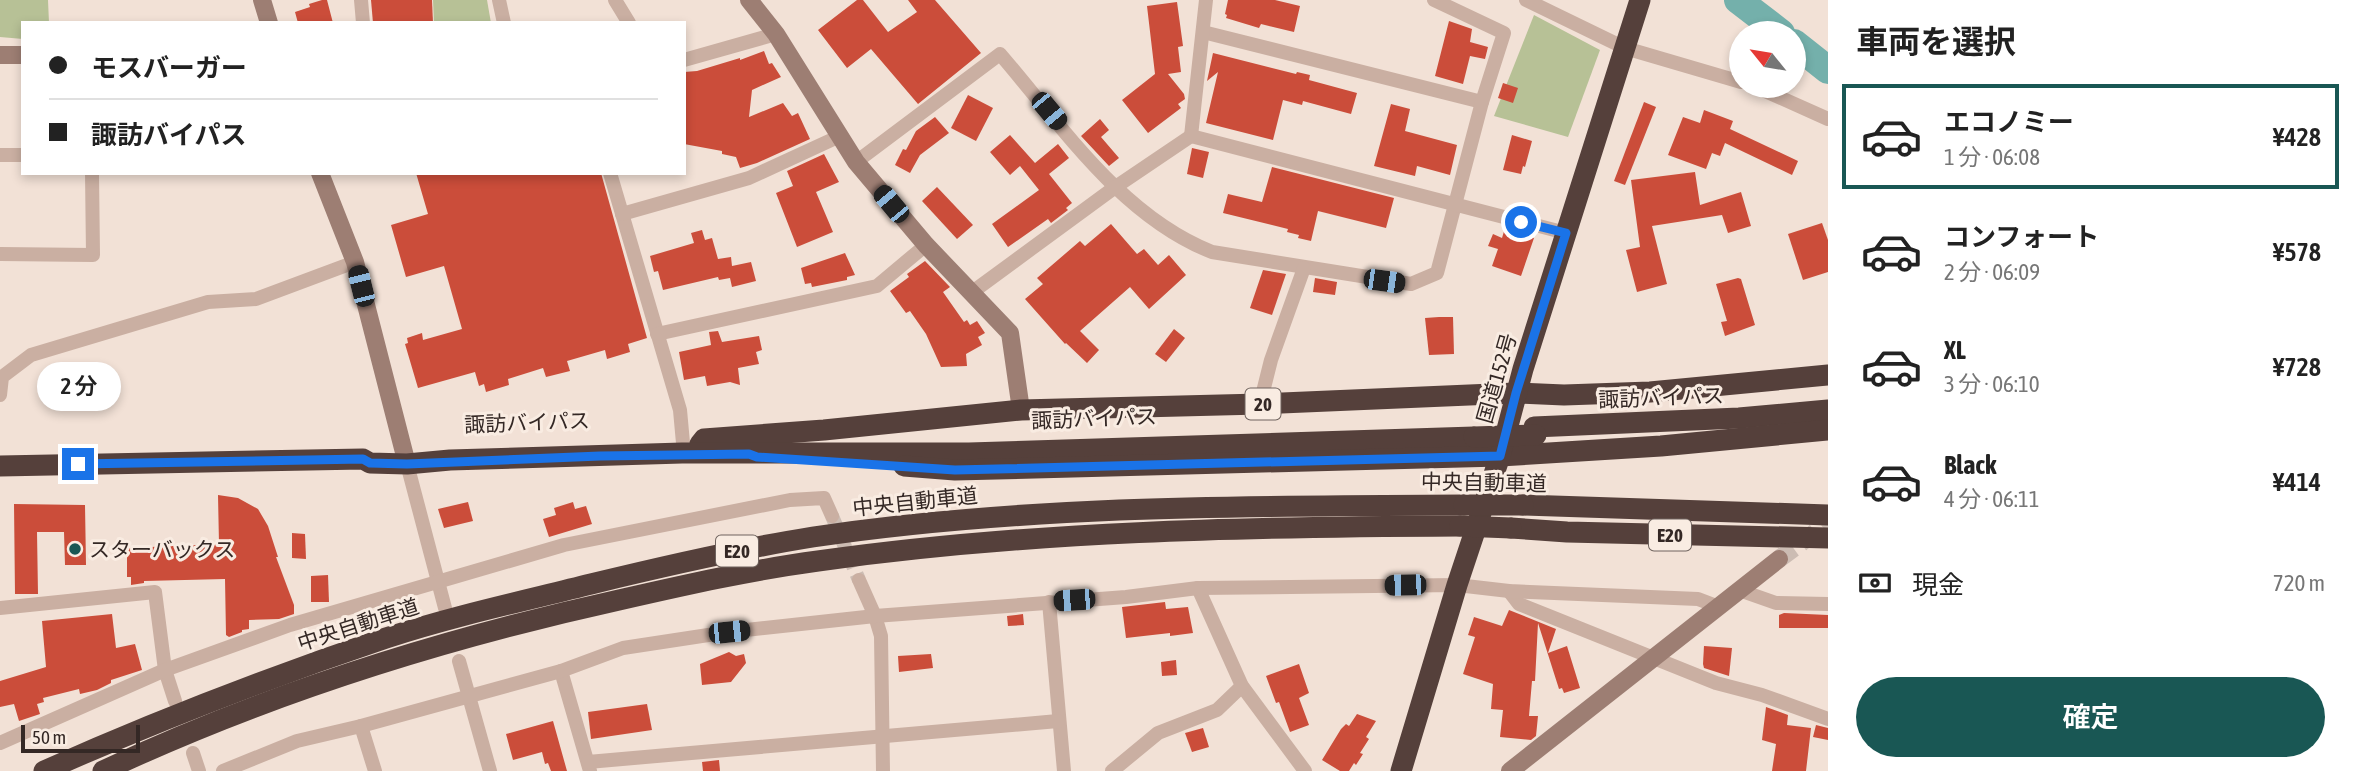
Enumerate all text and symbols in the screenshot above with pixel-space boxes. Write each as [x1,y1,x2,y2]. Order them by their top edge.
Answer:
north arrow [1729,21,1806,98]
map controls [1729,21,1806,98]
text: 車両を選択 [1856,23,2016,60]
text: モスバーガー [91,53,247,83]
car [1028,88,1071,134]
icon: car [1860,105,1923,168]
text: エコノミー [1944,107,2074,137]
text: 諏訪バイパス [91,120,246,150]
text: ¥428 [2273,122,2321,152]
text: 1 分 · 06:08 [1944,144,2040,170]
car [870,181,913,227]
route start [1505,206,1537,238]
icon: car [1860,220,1923,283]
text: コンフォート [1944,222,2099,252]
text: ¥578 [2273,237,2321,267]
text: 2 分 · 06:09 [1944,259,2040,285]
car [346,263,377,309]
car [1362,268,1407,294]
street label: 国道152号 [1472,330,1520,426]
icon: car [1860,335,1923,398]
text: XL [1944,335,1966,365]
text: ¥728 [2273,352,2321,382]
callout: 2 分 [36,363,120,412]
text: 3 分 · 06:10 [1944,371,2040,397]
text: 2 分 [61,373,97,399]
street label: 諏訪バイパス [1598,383,1724,411]
road number: 20 [1246,388,1280,420]
street label: 諏訪バイパス [1031,404,1157,432]
street label: 諏訪バイパス [464,408,590,436]
route end [62,448,94,480]
icon: car [1860,450,1923,513]
text: Black [1944,450,1996,480]
text: ¥414 [2273,467,2321,497]
street label: 中央自動車道 [1421,469,1547,495]
street label: 中央自動車道 [851,482,979,520]
text: 4 分 · 06:11 [1944,486,2040,512]
road number: E20 [1649,520,1691,550]
road number: E20 [716,536,758,566]
place label: スターバックス [89,537,235,561]
marker: スターバックス [67,541,83,557]
icon: cash [1856,564,1894,602]
text: 現金 [1912,570,1964,600]
text: 720 m [2273,570,2325,596]
car [1384,574,1427,596]
car [1053,588,1096,612]
street label: 中央自動車道 [294,593,422,655]
car [708,619,751,645]
button: 確定 [1856,677,2325,757]
scale bar [21,722,140,754]
text: 50 m [32,726,66,748]

